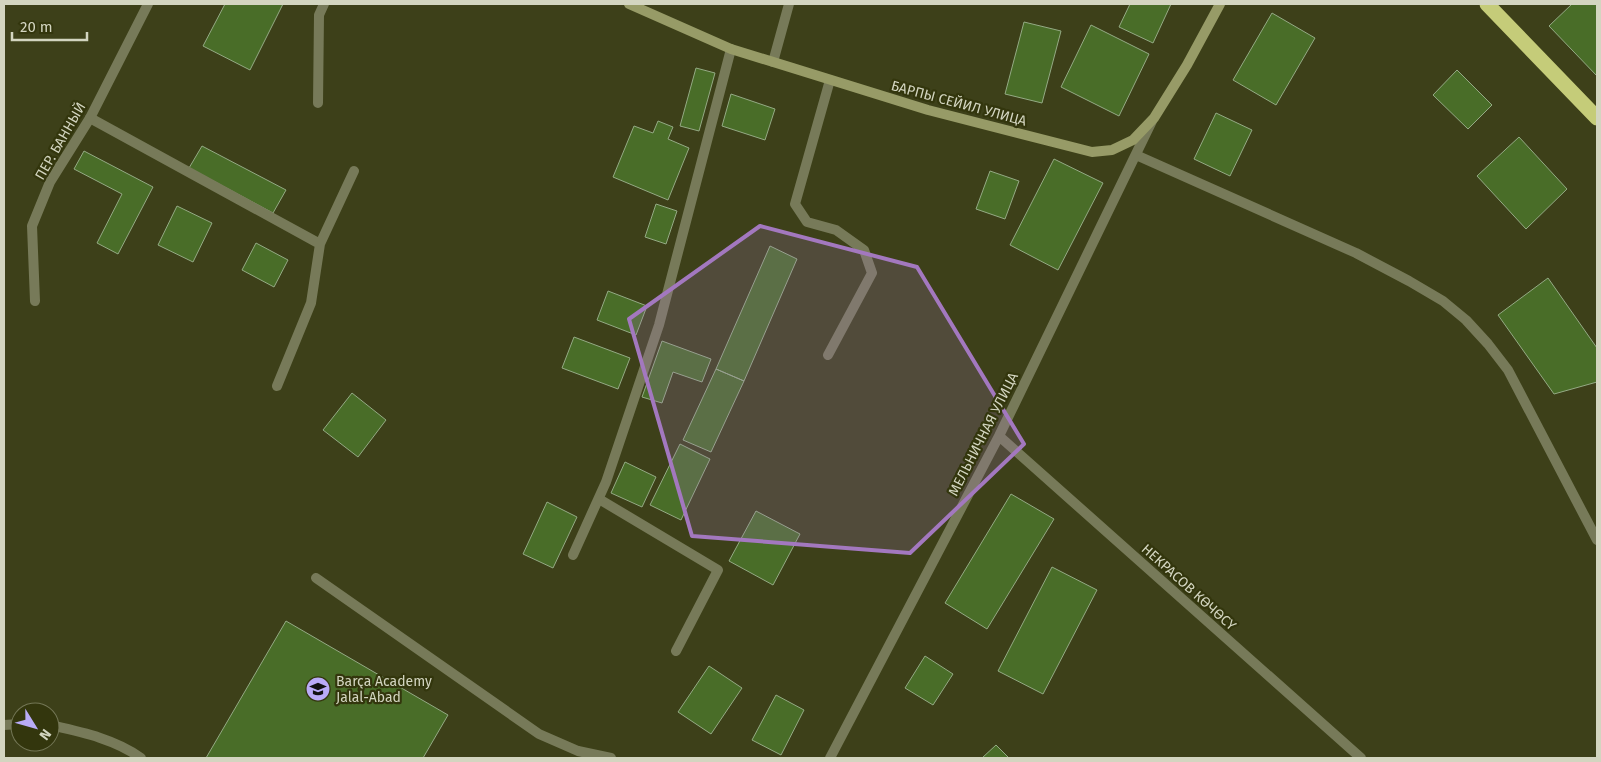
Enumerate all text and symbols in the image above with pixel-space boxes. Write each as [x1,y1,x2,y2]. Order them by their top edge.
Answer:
scale bar [12,10,88,42]
text: 20 m [20,18,53,36]
street label: БАРПЫ СЕЙИЛ УЛИЦА [889,77,1028,130]
street label: ПЕР. БАННЫЙ [31,100,89,183]
street label: МЕЛЬНИЧНАЯ УЛИЦА [945,370,1022,499]
street label: НЕКРАСОВ КӨЧӨСҮ [1138,541,1240,634]
place label: Barça Academy Jalal-Abad [336,673,432,706]
school or university icon: Barça Academy Jalal-Abad [305,676,331,702]
north arrow [10,702,60,752]
text: N [35,726,55,743]

